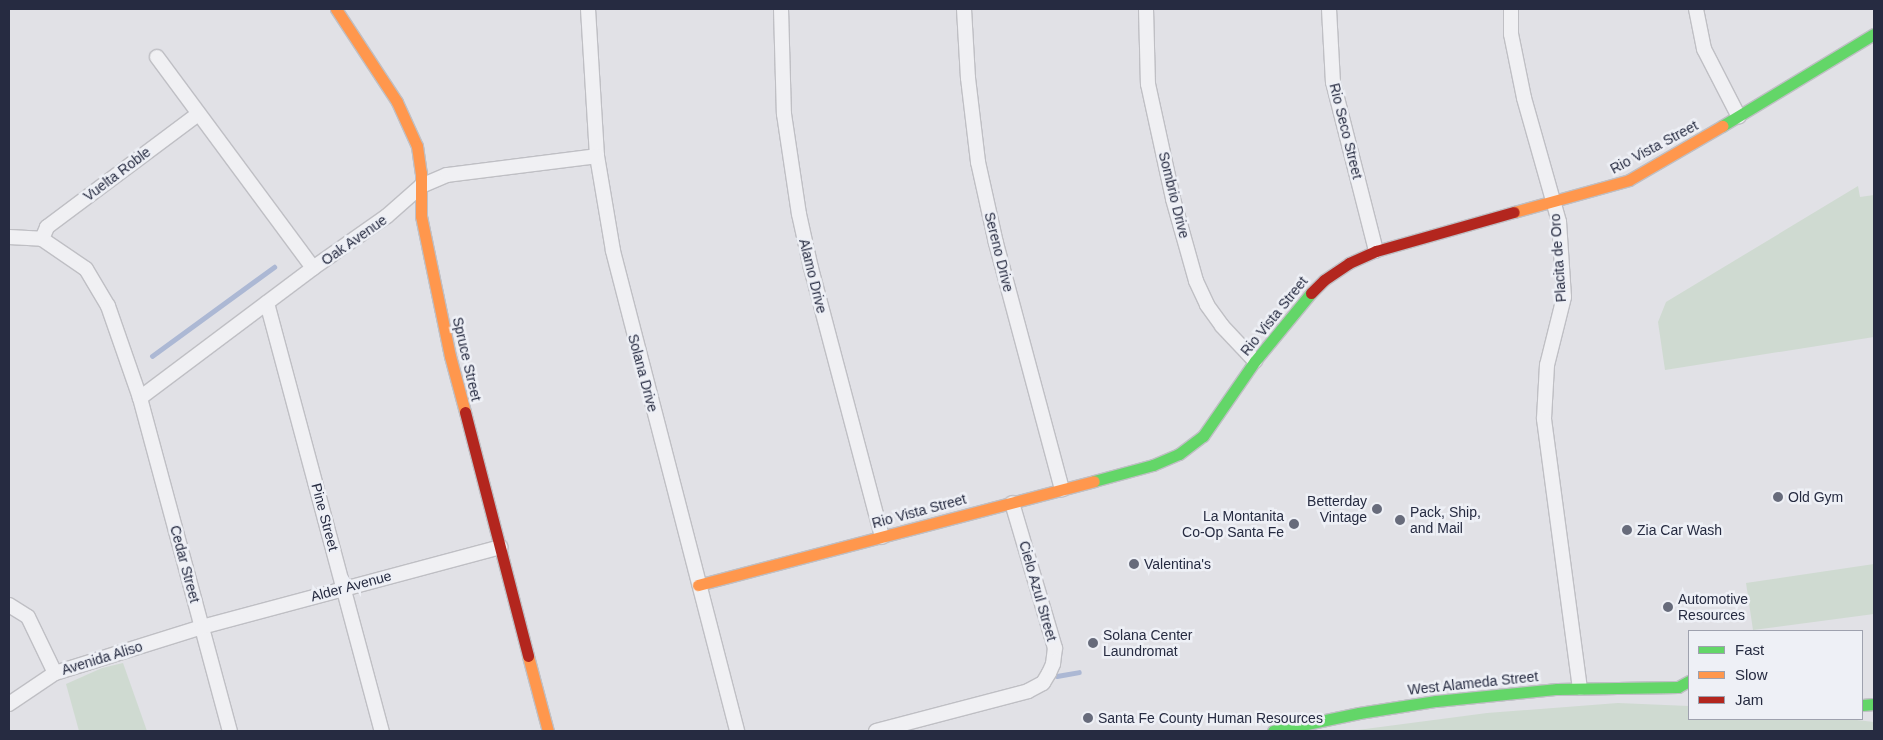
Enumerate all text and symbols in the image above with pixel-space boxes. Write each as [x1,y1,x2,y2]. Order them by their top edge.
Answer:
street label: Rio Seco Street [1326,81,1366,181]
street label: Rio Vista Street [1607,117,1701,177]
street label: Vuelta Roble [80,143,154,205]
street label: Sombrio Drive [1155,150,1193,240]
street label: Sereno Drive [981,210,1017,294]
street label: Oak Avenue [318,211,390,269]
street label: Placita de Oro [1547,213,1569,303]
street label: Alamo Drive [796,237,830,315]
street label: Rio Vista Street [1237,273,1311,359]
street label: Spruce Street [449,315,485,403]
street label: Solana Drive [625,332,661,414]
street label: Pine Street [308,481,342,553]
place label: Old Gym [1788,489,1843,505]
street label: Rio Vista Street [870,490,968,532]
marker: Old Gym [1772,491,1784,503]
place label: Betterday Vintage [1307,493,1367,526]
marker: Betterday Vintage [1371,503,1383,515]
place label: Pack, Ship, and Mail [1410,504,1481,536]
place label: La Montanita Co-Op Santa Fe [1182,508,1284,540]
marker: Pack, Ship, and Mail [1394,514,1406,526]
marker: La Montanita Co-Op Santa Fe [1288,518,1300,530]
place label: Zia Car Wash [1637,522,1722,538]
street label: Cedar Street [167,523,203,605]
marker: Zia Car Wash [1621,524,1633,536]
street label: Cielo Azul Street [1016,539,1060,643]
place label: Valentina's [1144,556,1211,572]
marker: Valentina's [1128,558,1140,570]
street label: Alder Avenue [308,567,394,605]
place label: Automotive Resources [1678,591,1748,624]
marker: Automotive Resources [1662,601,1674,613]
place label: Solana Center Laundromat [1103,627,1193,660]
legend [1688,630,1863,720]
marker: Solana Center Laundromat [1087,637,1099,649]
street label: Avenida Aliso [59,638,145,678]
text: Fast [1735,641,1764,658]
text: Slow [1735,666,1768,683]
street label: West Alameda Street [1406,668,1540,698]
text: Jam [1735,691,1763,708]
place label: Santa Fe County Human Resources [1098,710,1323,726]
marker: Santa Fe County Human Resources [1082,712,1094,724]

